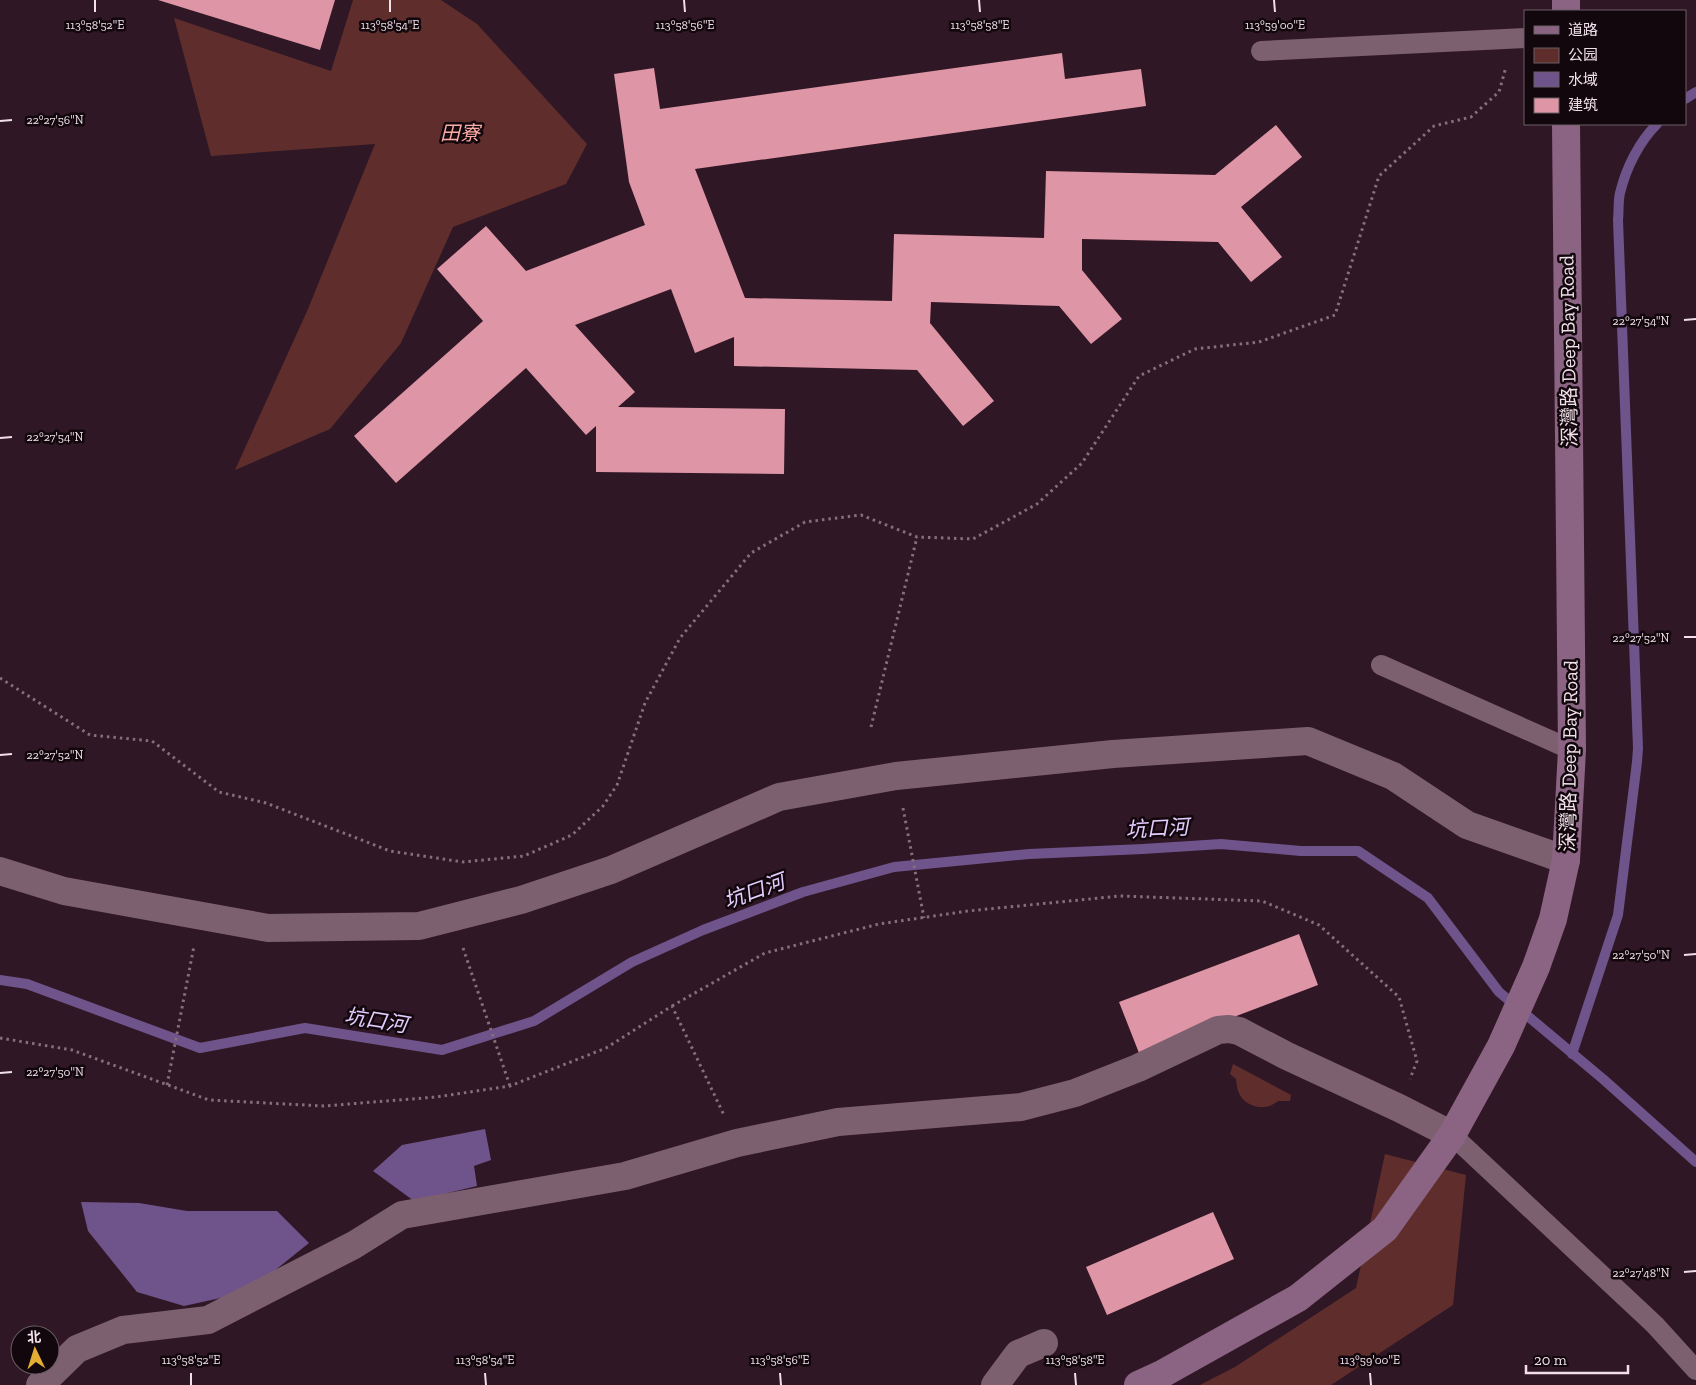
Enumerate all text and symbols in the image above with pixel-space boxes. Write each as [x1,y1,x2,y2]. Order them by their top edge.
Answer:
legend [1524,10,1686,125]
text: 113°58'52"E [66,18,124,32]
text: 113°58'54"E [361,18,419,32]
text: 113°58'56"E [656,18,714,32]
text: 113°58'58"E [951,18,1009,32]
text: 113°59'00"E [1245,18,1305,32]
text: 道路 [1568,21,1598,39]
text: 公园 [1568,46,1598,64]
text: 水域 [1568,71,1598,89]
text: 建筑 [1568,96,1598,114]
text: 22°27'56"N [26,113,84,127]
park label: 田寮 [440,121,483,145]
street label: 深灣路 Deep Bay Road [1554,255,1582,447]
text: 22°27'54"N [1613,314,1670,328]
text: 22°27'54"N [27,430,84,444]
text: 22°27'52"N [1613,631,1670,645]
street label: 深灣路 Deep Bay Road [1555,660,1583,852]
text: 22°27'52"N [27,748,84,762]
water label: 坑口河 [1125,814,1193,842]
water label: 坑口河 [720,867,792,914]
text: 22°27'50"N [1612,948,1670,962]
water label: 坑口河 [343,1003,413,1038]
text: 22°27'50"N [26,1065,84,1079]
text: 22°27'48"N [1612,1266,1670,1280]
north arrow [10,1325,60,1375]
text: 北 [27,1329,42,1346]
scale bar [1526,1342,1628,1374]
text: 20 m [1534,1351,1567,1369]
text: 113°58'52"E [162,1353,220,1367]
text: 113°58'54"E [456,1353,514,1367]
text: 113°58'56"E [751,1353,809,1367]
text: 113°58'58"E [1046,1353,1104,1367]
text: 113°59'00"E [1340,1353,1400,1367]

